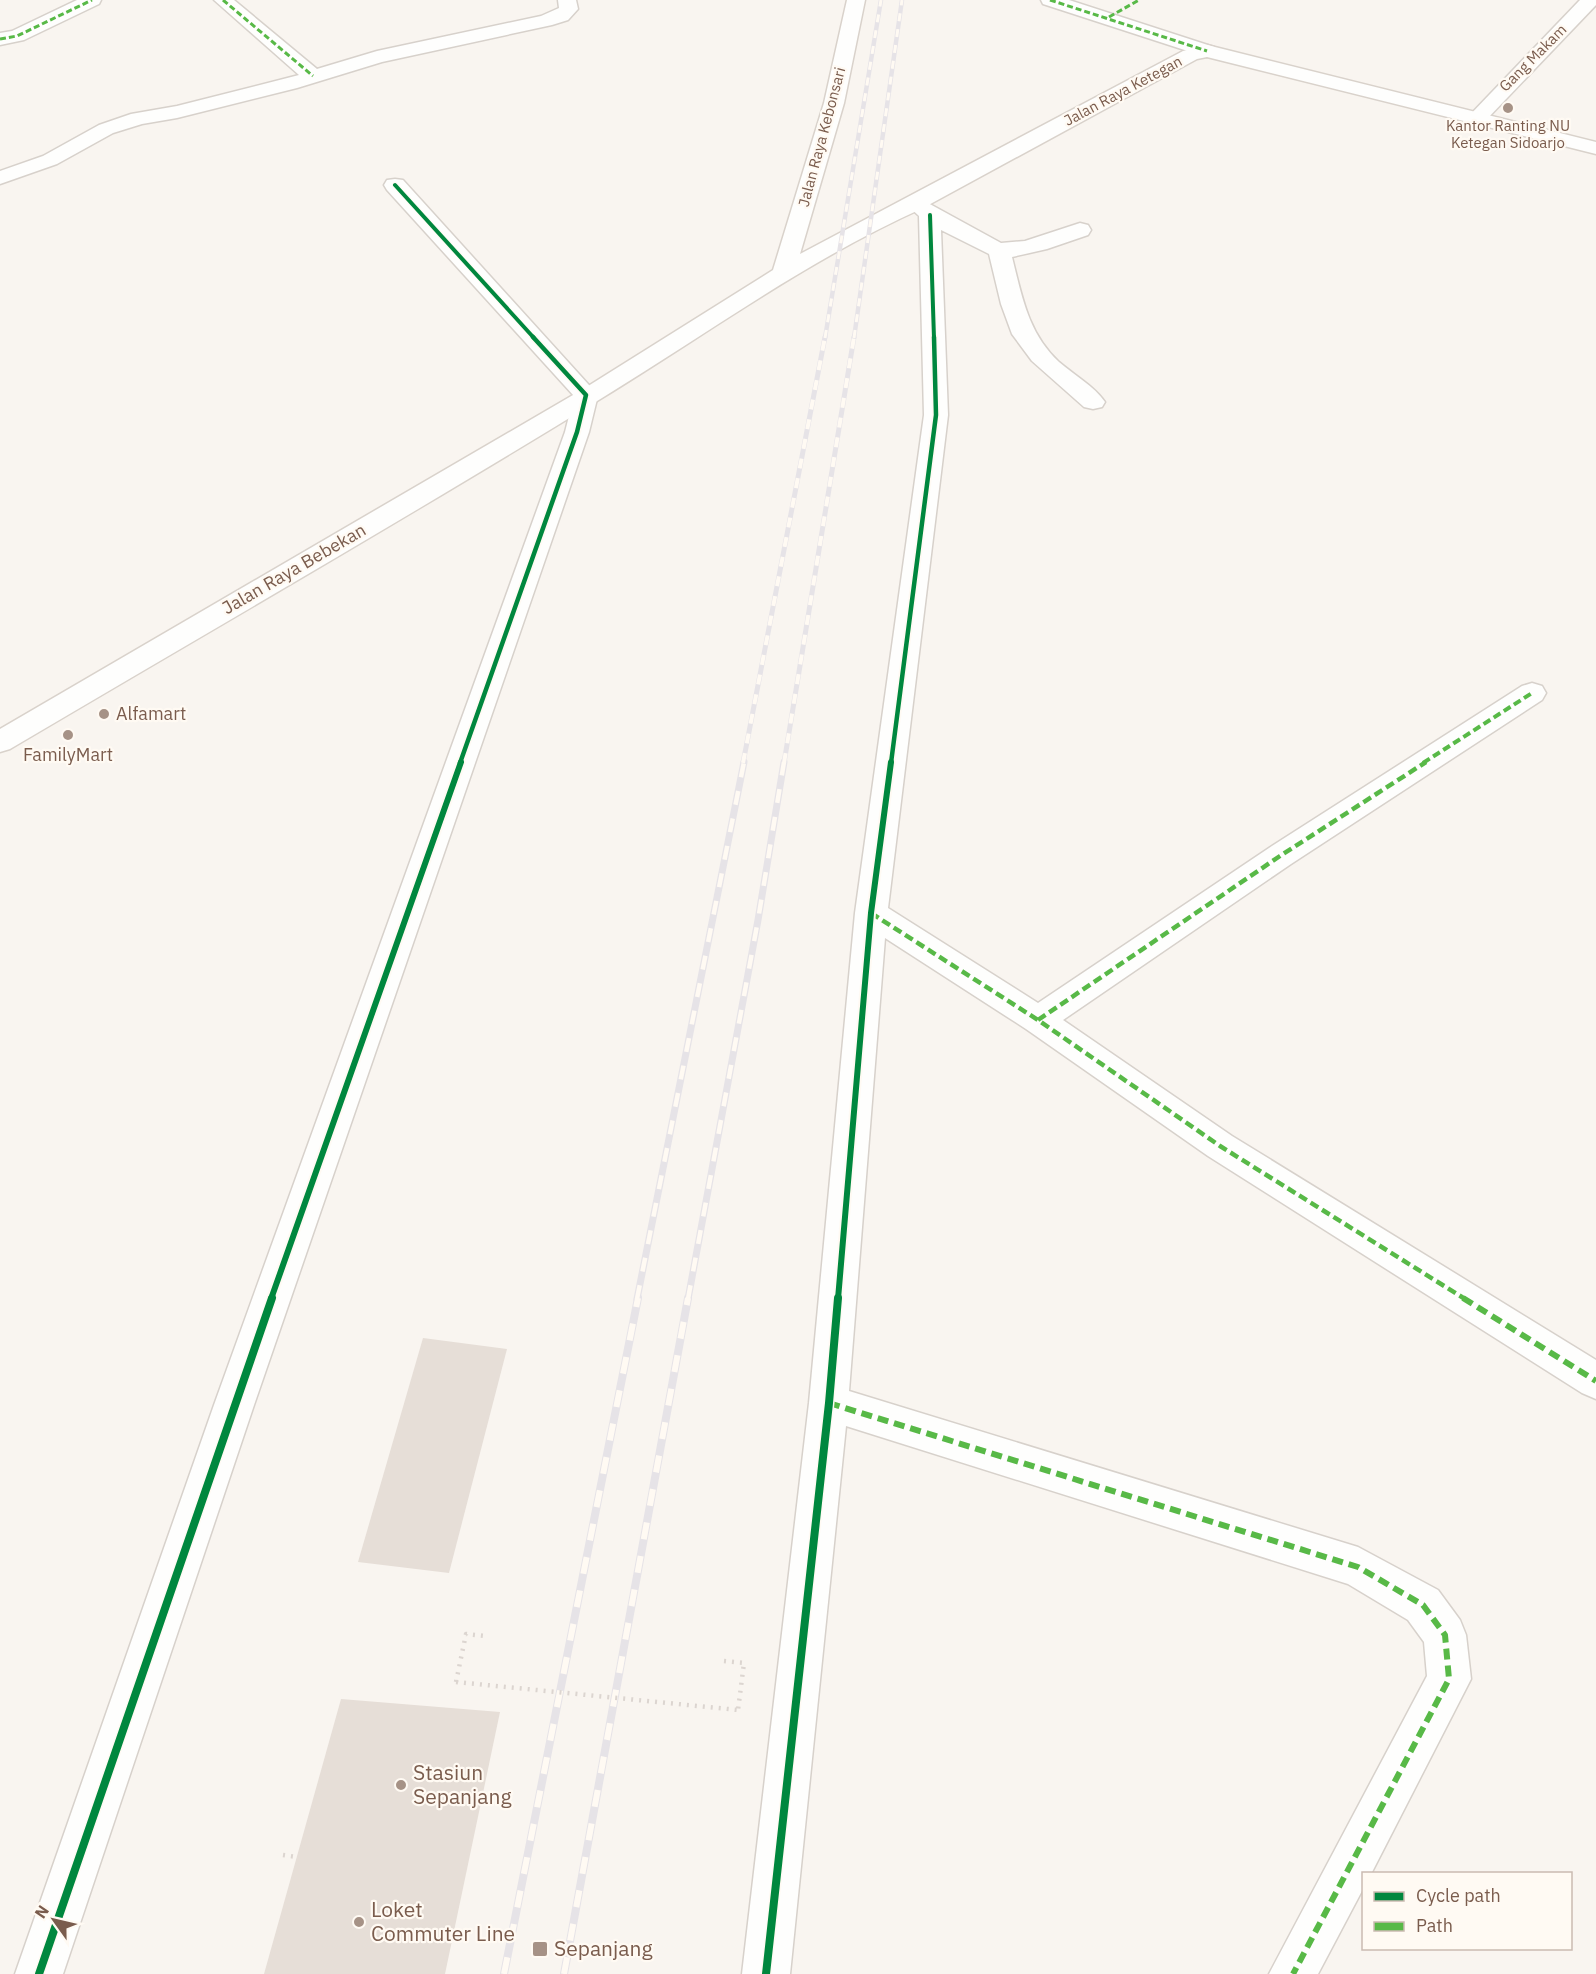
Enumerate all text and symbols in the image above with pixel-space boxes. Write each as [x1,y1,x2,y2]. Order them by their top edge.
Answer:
street label: Gang Makam [1495,20,1570,95]
street label: Jalan Raya Ketegan [1060,51,1185,130]
street label: Jalan Raya Kebonsari [794,65,849,209]
marker: Kantor Ranting NU Ketegan Sidoarjo [1501,101,1515,115]
place label: Kantor Ranting NU Ketegan Sidoarjo [1446,116,1570,152]
street label: Jalan Raya Bebekan [218,518,370,619]
place label: Alfamart [116,702,186,725]
marker: Alfamart [97,707,111,721]
marker: FamilyMart [61,728,75,742]
place label: FamilyMart [23,743,113,766]
place label: Stasiun Sepanjang [413,1758,512,1810]
marker: Stasiun Sepanjang [394,1778,408,1792]
legend [1362,1872,1572,1950]
text: Cycle path [1416,1884,1501,1907]
north arrow [24,1890,84,1950]
place label: Loket Commuter Line [371,1895,515,1947]
text: N [30,1901,53,1922]
text: Path [1416,1914,1453,1937]
marker: Loket Commuter Line [352,1915,366,1929]
place label: Sepanjang [554,1934,653,1962]
marker: Sepanjang [531,1940,549,1958]

